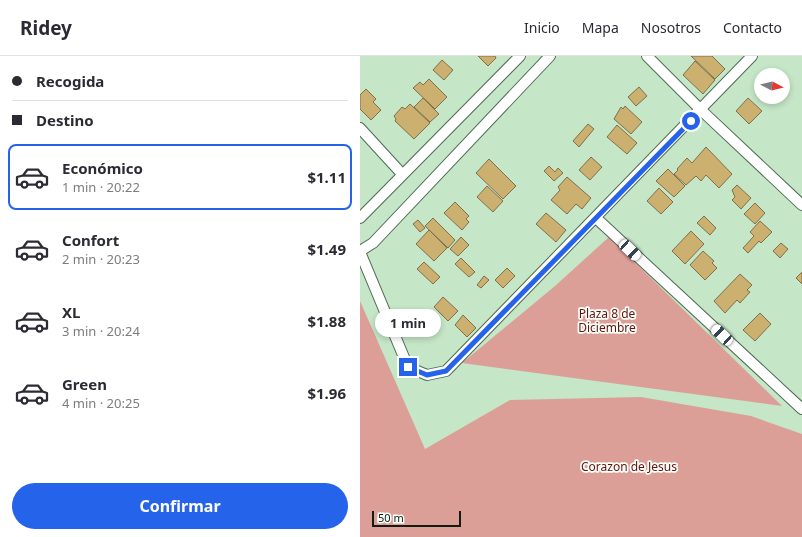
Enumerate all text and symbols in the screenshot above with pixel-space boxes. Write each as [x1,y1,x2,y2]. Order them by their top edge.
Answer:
text: Ridey [20,15,72,41]
text: Inicio [524,18,560,37]
text: Mapa [582,18,619,37]
text: Nosotros [641,18,701,37]
text: Contacto [723,18,782,37]
north arrow [754,68,790,104]
map controls [754,68,790,104]
text: Recogida [36,71,104,91]
text: Destino [36,110,94,130]
route start [682,112,700,130]
text: Económico [62,158,143,178]
icon: car [14,159,50,195]
text: $1.11 [307,167,346,187]
text: 1 min · 20:22 [62,178,140,196]
text: Confort [62,230,119,250]
icon: car [14,231,50,267]
car [617,237,643,263]
text: $1.49 [307,239,346,259]
text: 2 min · 20:23 [62,250,140,268]
text: XL [62,302,80,322]
icon: car [14,303,50,339]
park label: Plaza 8 de Diciembre [578,305,636,336]
callout: 1 min [375,309,441,337]
text: $1.88 [307,311,346,331]
text: 1 min [390,314,426,332]
text: 3 min · 20:24 [62,322,140,340]
car [709,322,735,348]
route end [399,358,417,376]
text: Green [62,374,107,394]
icon: car [14,375,50,411]
text: $1.96 [307,383,346,403]
text: 4 min · 20:25 [62,394,140,412]
park label: Corazon de Jesus [581,458,677,475]
button: Confirmar [12,483,348,529]
scale bar [372,509,461,528]
text: 50 m [378,510,404,525]

